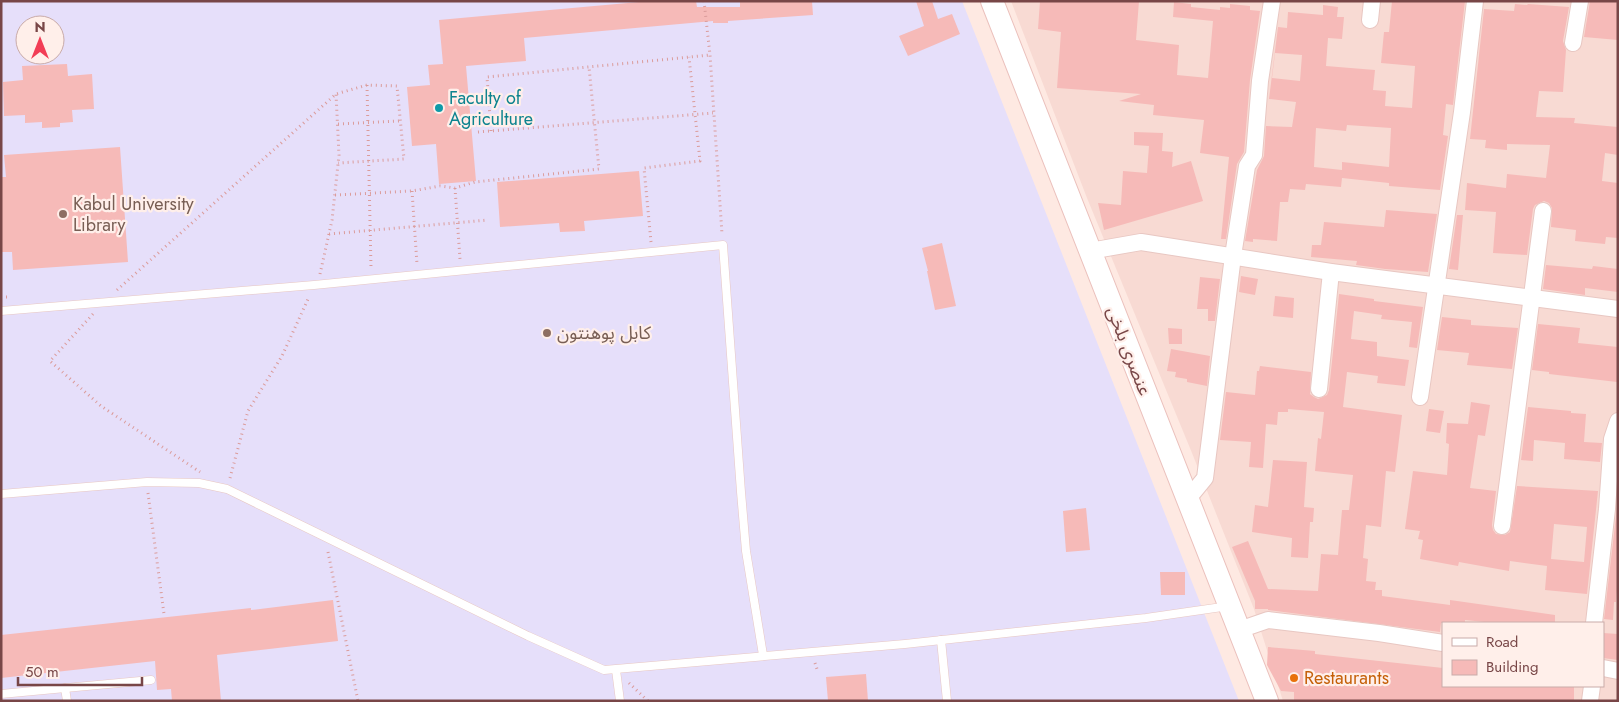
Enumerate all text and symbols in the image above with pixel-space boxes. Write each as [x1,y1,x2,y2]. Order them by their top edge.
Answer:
north arrow [15,15,65,65]
text: N [34,17,46,37]
place label: Faculty of Agriculture [449,85,533,132]
marker: Faculty of Agriculture [433,102,445,114]
place label: Kabul University Library [73,191,194,238]
marker: Kabul University Library [57,208,69,220]
street label: عنصری بلخی [1100,303,1158,399]
place label: کابل پوهنتون [557,320,652,346]
marker: کابل پوهنتون [541,327,553,339]
legend [1442,622,1604,687]
text: Road [1486,631,1518,653]
scale bar [18,654,141,686]
text: Building [1486,656,1538,678]
text: 50 m [25,661,59,683]
place label: Restaurants [1304,665,1389,691]
marker: Restaurants [1288,672,1300,684]

